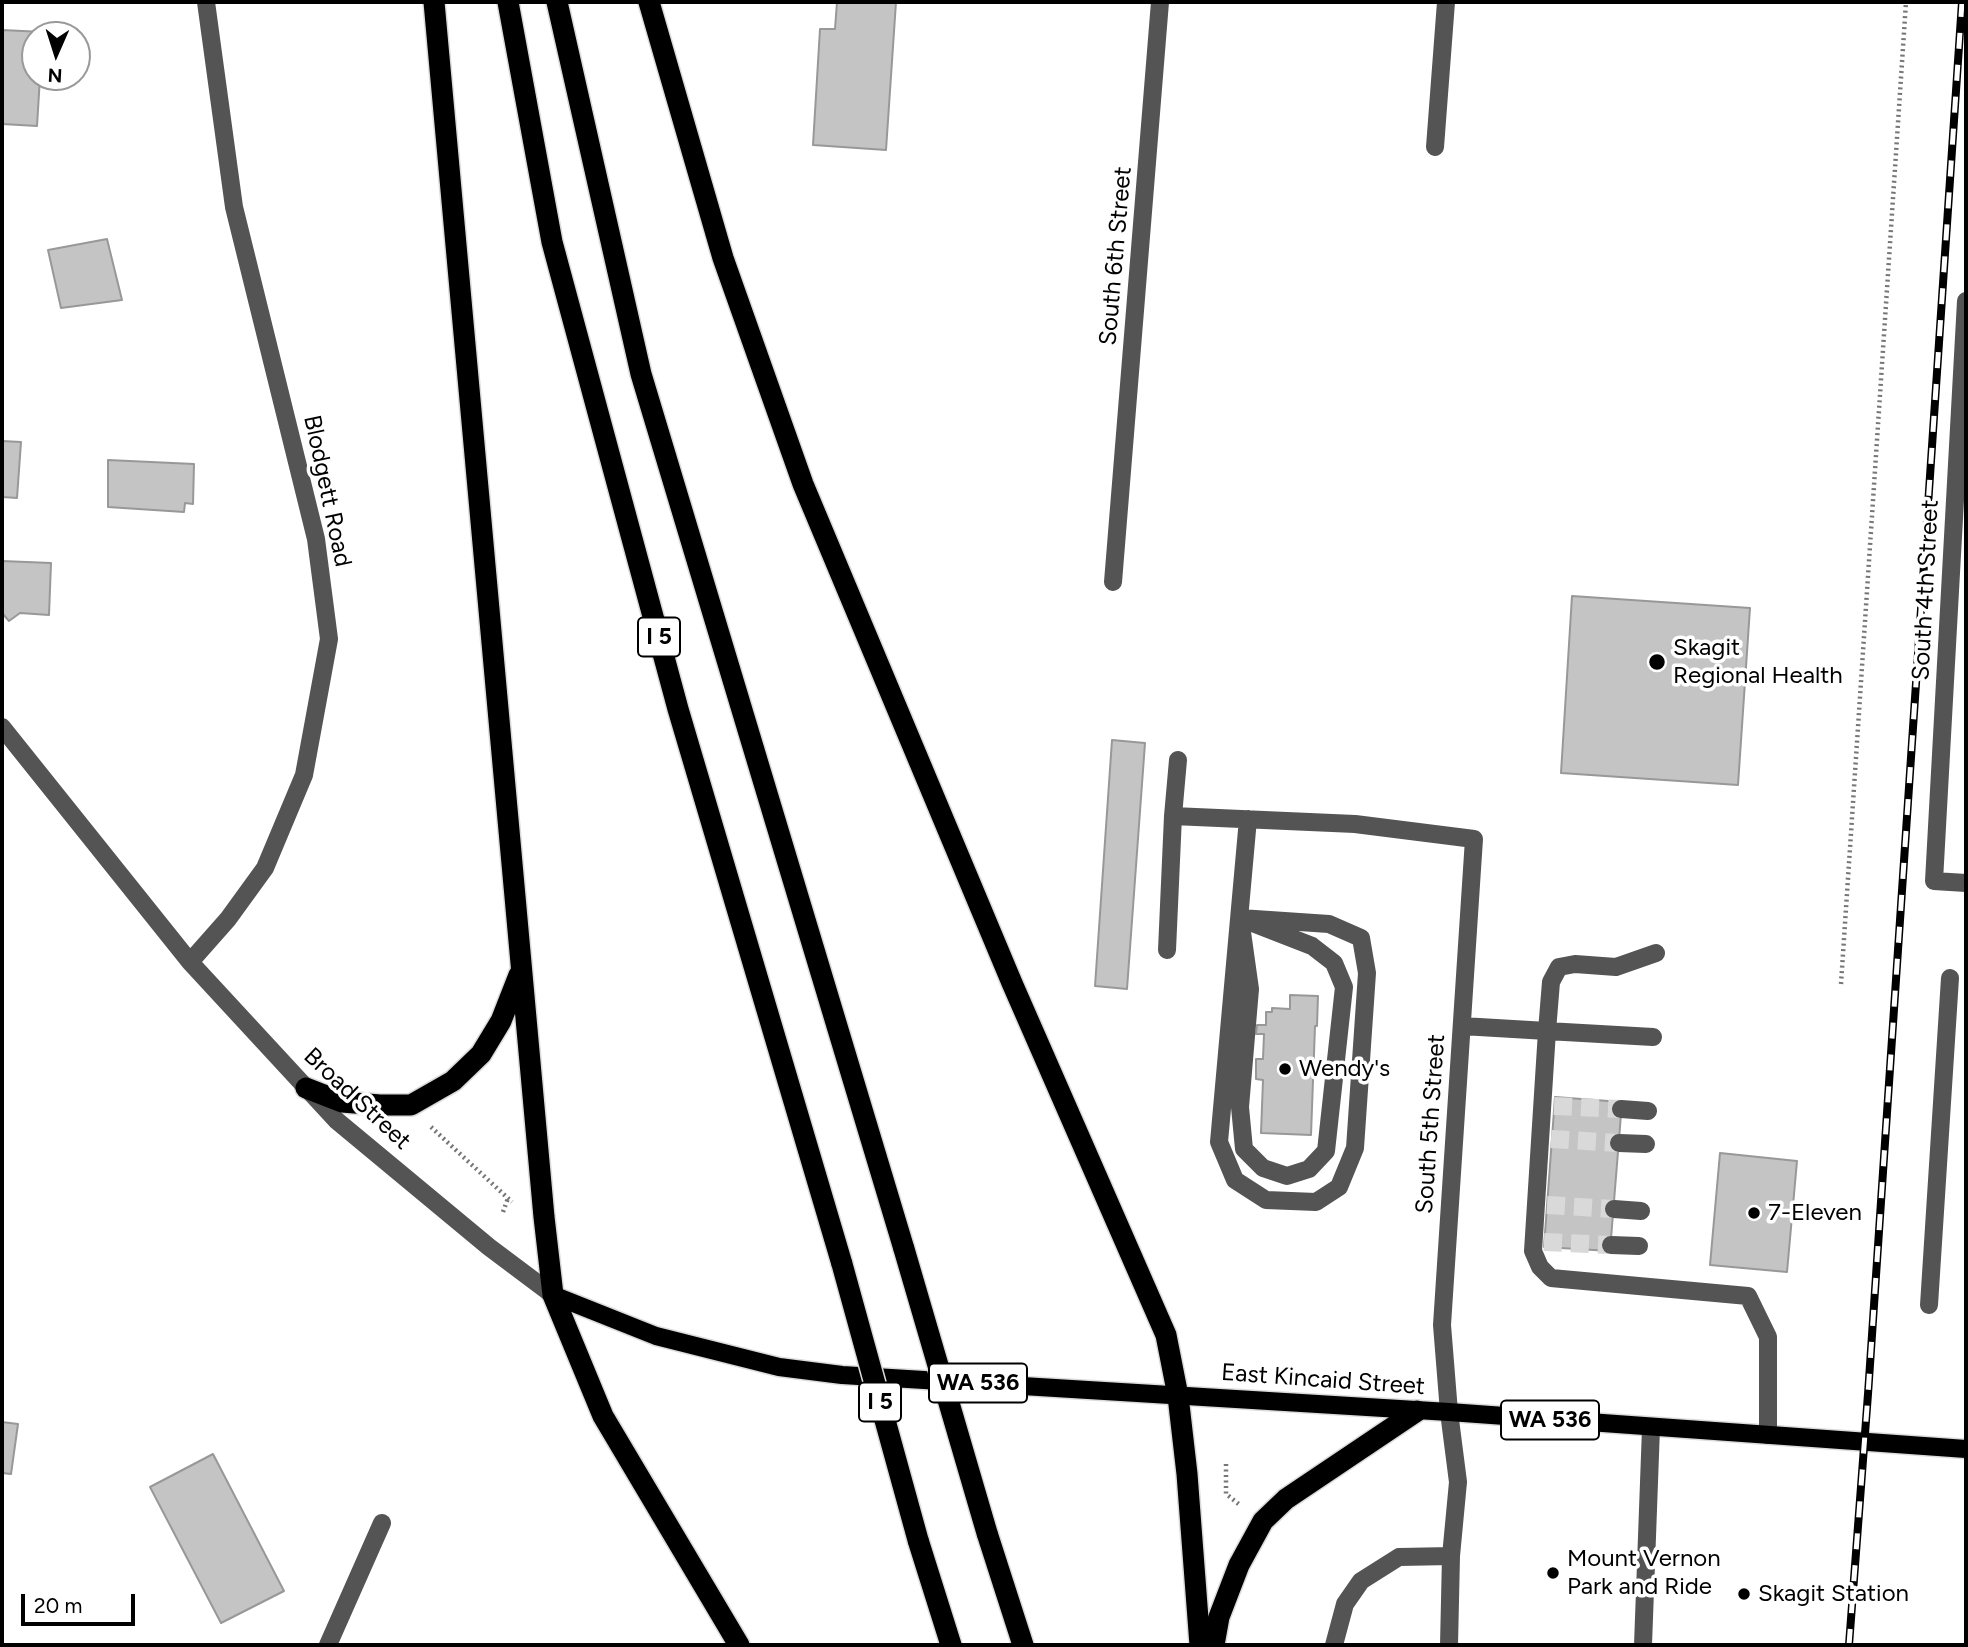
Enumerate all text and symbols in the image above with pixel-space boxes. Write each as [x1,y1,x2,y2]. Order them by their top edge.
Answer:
north arrow [21,21,91,91]
text: N [47,64,63,87]
street label: South 6th Street [1094,165,1138,347]
street label: Blodgett Road [297,412,357,570]
street label: South 4th Street [1907,499,1945,681]
road number: I 5 [638,618,680,656]
place label: Skagit Regional Health [1673,634,1843,690]
marker: Skagit Regional Health [1647,652,1667,672]
street label: South 5th Street [1410,1033,1452,1215]
street label: Broad Street [297,1042,417,1156]
place label: Wendy's [1299,1055,1390,1083]
marker: Wendy's [1277,1061,1293,1077]
place label: 7-Eleven [1768,1199,1862,1227]
marker: 7-Eleven [1746,1205,1762,1221]
street label: East Kincaid Street [1220,1359,1426,1401]
road number: WA 536 [929,1364,1027,1402]
road number: I 5 [859,1382,901,1422]
road number: WA 536 [1501,1400,1599,1440]
place label: Mount Vernon Park and Ride [1567,1545,1721,1601]
marker: Mount Vernon Park and Ride [1545,1565,1561,1581]
scale bar [24,1580,138,1624]
place label: Skagit Station [1758,1580,1909,1608]
marker: Skagit Station [1736,1586,1752,1602]
text: 20 m [34,1593,82,1618]

